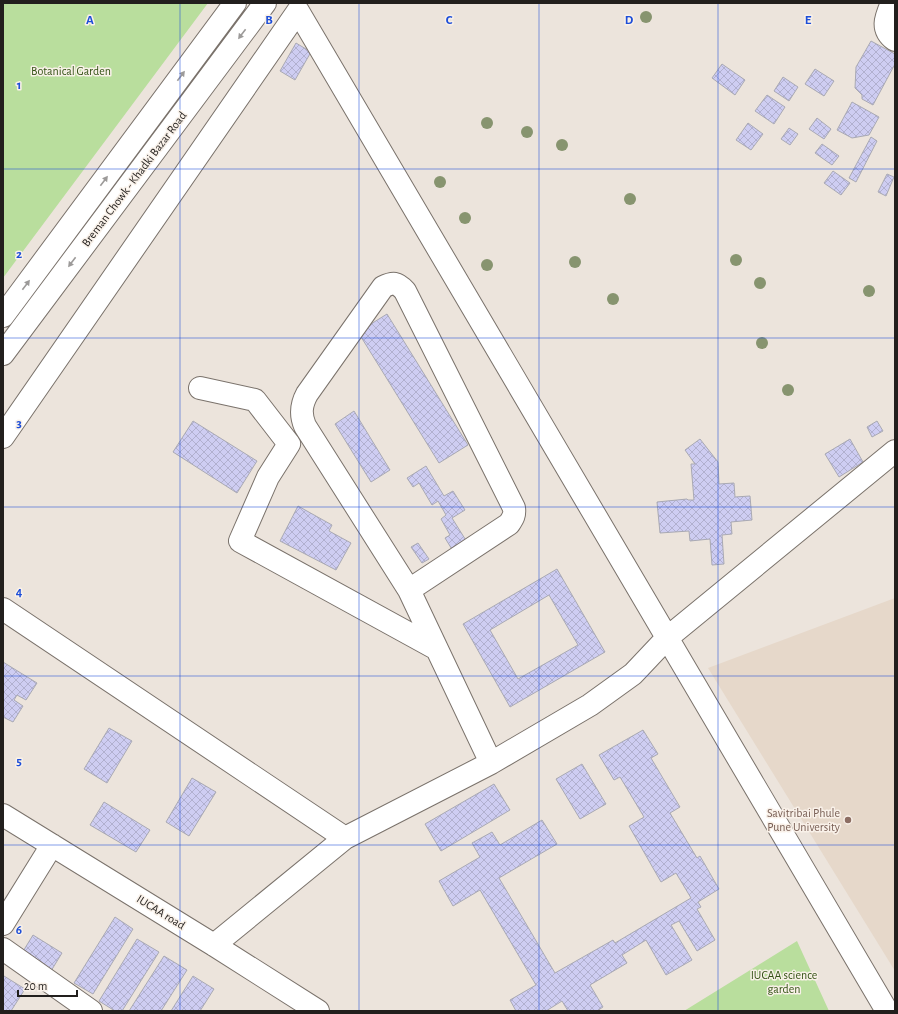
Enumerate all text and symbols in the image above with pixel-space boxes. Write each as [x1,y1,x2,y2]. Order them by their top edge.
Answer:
text: A [86,14,94,27]
text: B [265,14,273,27]
text: C [446,14,453,27]
text: D [625,14,634,27]
text: E [805,14,812,27]
one-way arrow [238,29,246,40]
park label: Botanical Garden [31,65,111,77]
one-way arrow [177,71,185,82]
text: 1 [17,79,21,92]
street label: Breman Chowk - Khadki Bazar Road [79,109,189,249]
one-way arrow [99,175,108,186]
text: 2 [16,248,22,261]
one-way arrow [68,256,76,267]
one-way arrow [22,280,30,291]
text: 3 [16,417,22,430]
text: 4 [16,586,23,599]
text: 5 [16,755,22,768]
place label: Savitribai Phule Pune University [767,807,840,834]
marker: Savitribai Phule Pune University [843,815,853,825]
street label: IUCAA road [135,893,187,931]
text: 6 [16,924,22,937]
park label: IUCAA science garden [751,969,817,995]
scale bar [18,972,77,998]
text: 20 m [24,980,47,992]

